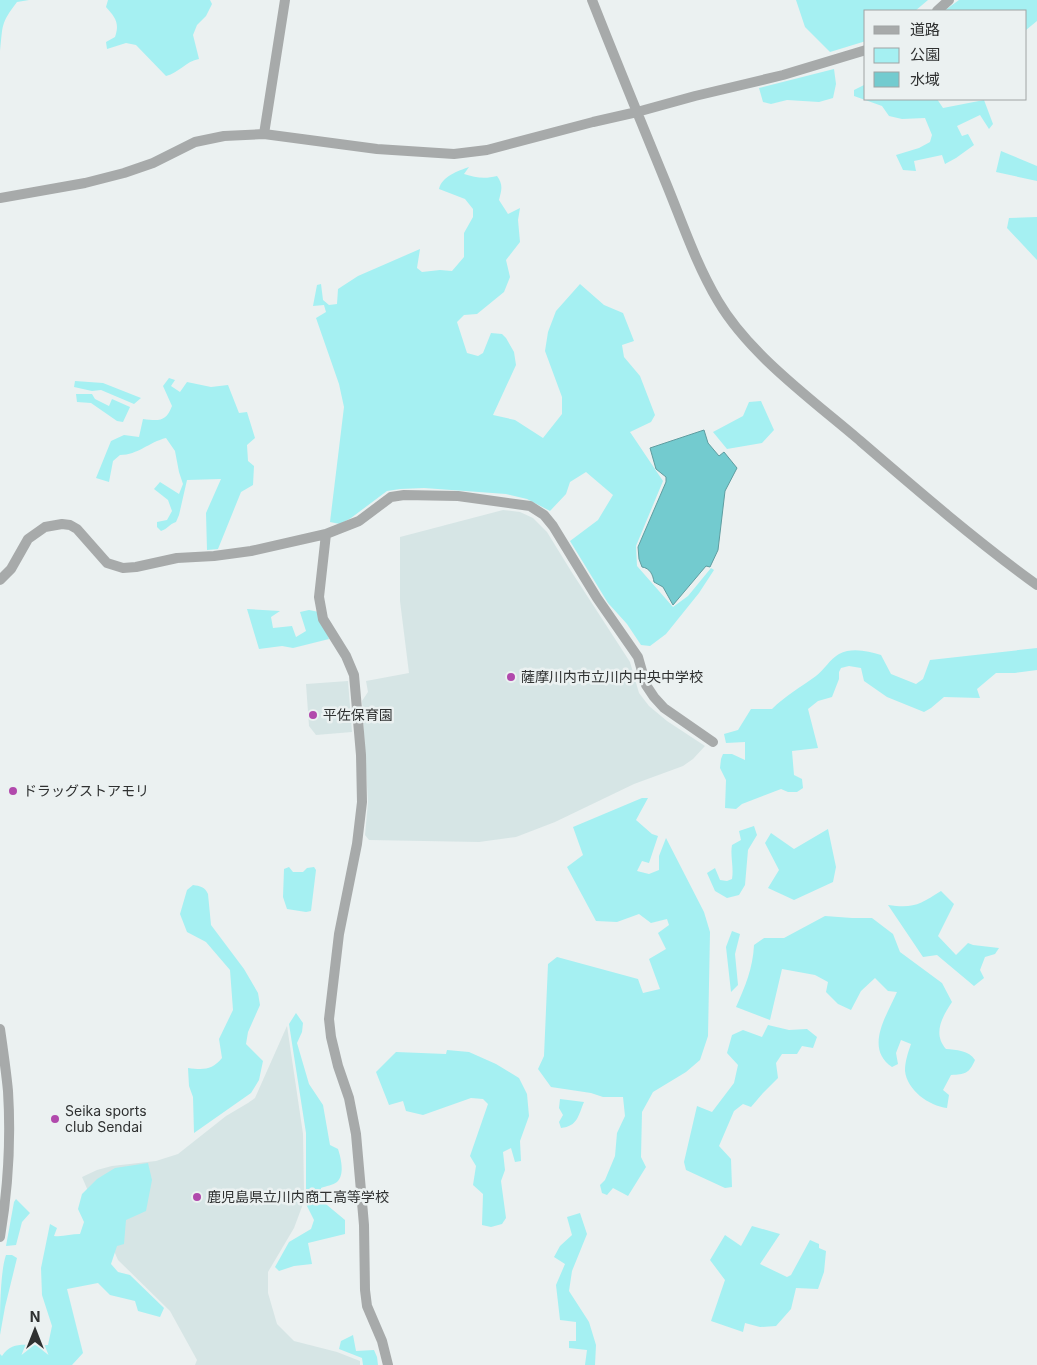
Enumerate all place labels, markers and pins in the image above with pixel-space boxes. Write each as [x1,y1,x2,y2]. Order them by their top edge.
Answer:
place label: 薩摩川内市立川内中央中学校 [521,668,703,685]
marker: 薩摩川内市立川内中央中学校 [505,671,517,683]
place label: 平佐保育園 [323,706,393,723]
marker: 平佐保育園 [307,709,319,721]
place label: ドラッグストアモリ [23,782,149,799]
marker: ドラッグストアモリ [7,785,19,797]
place label: Seika sports club Sendai [65,1102,147,1135]
marker: Seika sports club Sendai [49,1113,61,1125]
place label: 鹿児島県立川内商工高等学校 [207,1188,389,1205]
marker: 鹿児島県立川内商工高等学校 [191,1191,203,1203]

